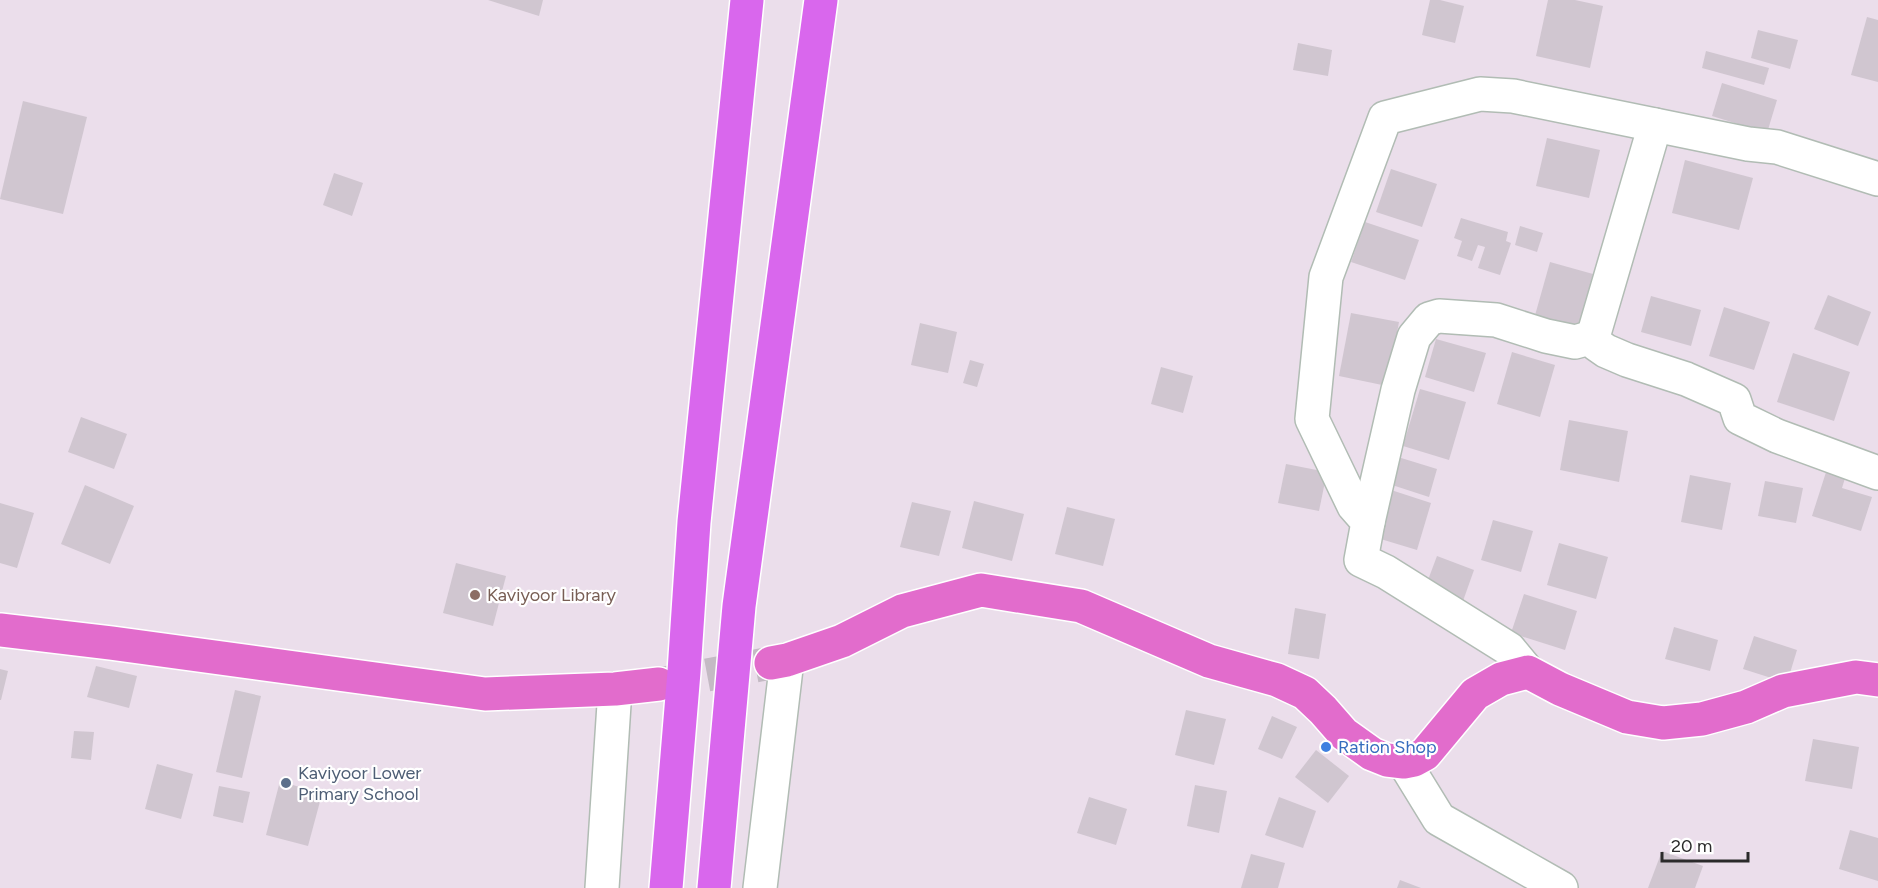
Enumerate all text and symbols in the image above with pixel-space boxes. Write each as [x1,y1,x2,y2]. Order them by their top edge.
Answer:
place label: Kaviyoor Library [487,584,617,606]
marker: Kaviyoor Library [468,588,482,602]
place label: Ration Shop [1338,736,1437,758]
marker: Ration Shop [1319,740,1333,754]
place label: Kaviyoor Lower Primary School [298,762,421,805]
marker: Kaviyoor Lower Primary School [279,776,293,790]
scale bar [1662,825,1748,863]
text: 20 m [1671,835,1712,857]

